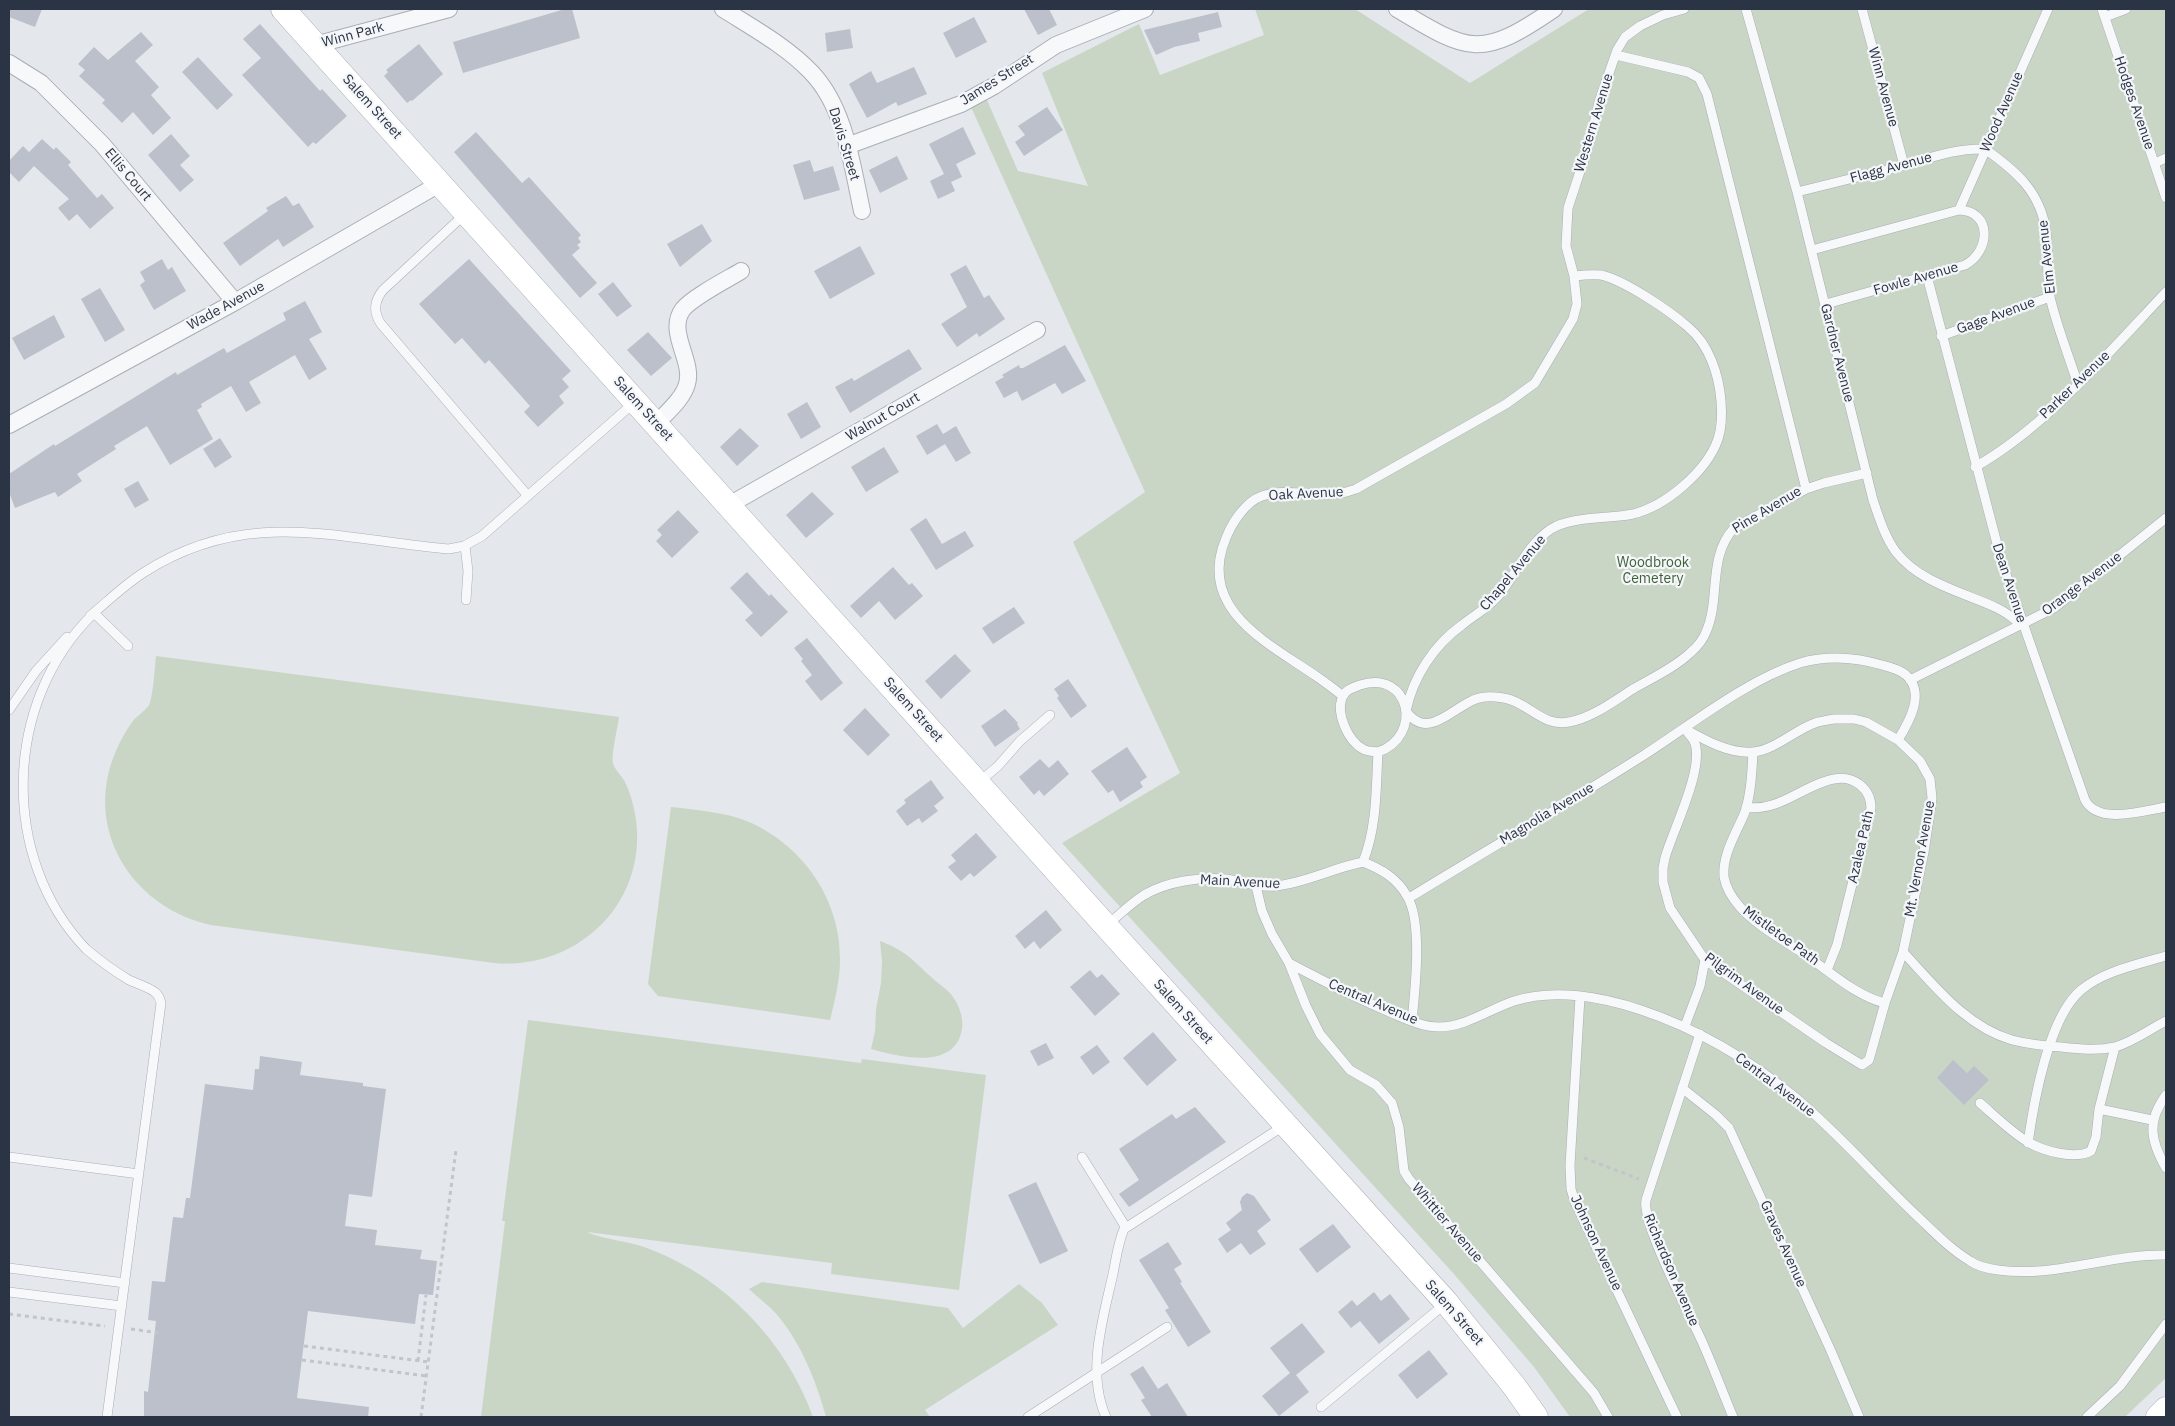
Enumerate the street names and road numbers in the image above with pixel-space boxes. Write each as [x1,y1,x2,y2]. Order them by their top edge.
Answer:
street label: Winn Park [320,19,386,51]
street label: Winn Avenue [1864,45,1902,129]
street label: James Street [957,51,1037,109]
street label: Hodges Avenue [2110,54,2158,152]
street label: Wood Avenue [1977,69,2027,155]
street label: Salem Street [339,71,405,143]
street label: Western Avenue [1571,72,1617,174]
street label: Davis Street [825,105,863,183]
street label: Ellis Court [101,145,155,205]
street label: Flagg Avenue [1848,149,1934,187]
street label: Elm Avenue [2035,219,2059,295]
street label: Fowle Avenue [1872,259,1960,299]
street label: Wade Avenue [184,278,268,334]
street label: Gage Avenue [1954,294,2038,338]
street label: Gardner Avenue [1817,302,1857,404]
street label: Parker Avenue [2036,347,2114,423]
street label: Salem Street [610,373,676,445]
street label: Walnut Court [843,389,923,445]
street label: Pine Avenue [1729,483,1805,537]
street label: Oak Avenue [1268,484,1344,504]
street label: Chapel Avenue [1476,532,1550,614]
street label: Dean Avenue [1988,541,2030,625]
street label: Orange Avenue [2039,549,2125,619]
street label: Salem Street [880,674,946,746]
street label: Magnolia Avenue [1497,779,1597,849]
street label: Mt. Vernon Avenue [1901,799,1939,919]
street label: Azalea Path [1844,809,1878,885]
street label: Main Avenue [1199,872,1281,892]
street label: Mistletoe Path [1740,903,1822,969]
street label: Pilgrim Avenue [1701,950,1787,1018]
street label: Salem Street [1150,976,1216,1048]
street label: Central Avenue [1326,976,1420,1028]
street label: Central Avenue [1732,1050,1818,1120]
street label: Whittier Avenue [1408,1180,1486,1266]
street label: Johnson Avenue [1567,1193,1625,1293]
street label: Graves Avenue [1756,1198,1810,1290]
street label: Richardson Avenue [1640,1211,1702,1329]
street label: Salem Street [1421,1277,1487,1349]

